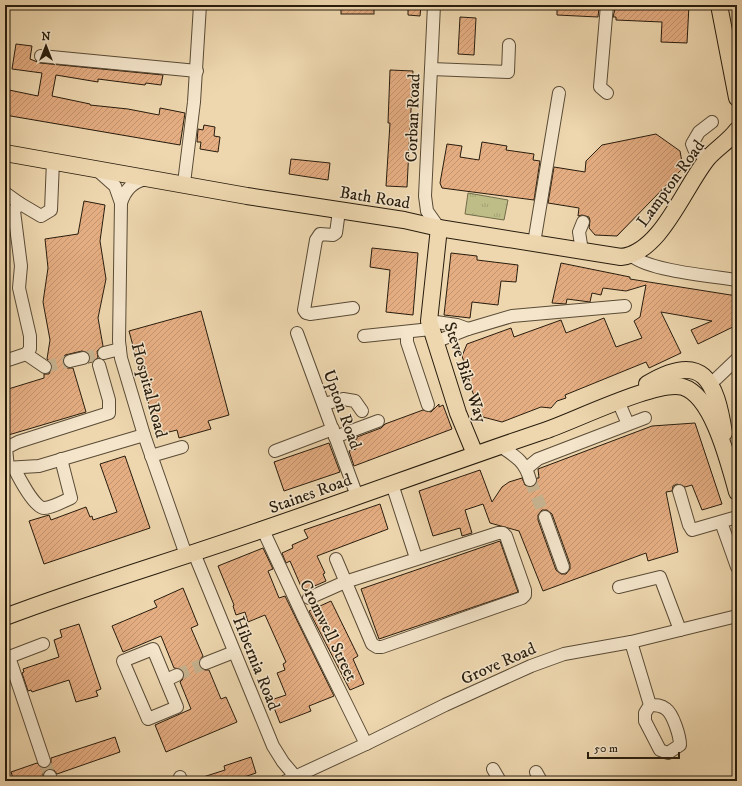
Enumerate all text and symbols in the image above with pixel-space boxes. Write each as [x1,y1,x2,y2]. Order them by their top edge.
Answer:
north arrow [26,26,66,66]
text: N [41,30,51,44]
street label: Corban Road [400,73,426,163]
street label: Lampton Road [632,135,710,231]
street label: Bath Road [338,182,412,215]
street label: Steve Biko Way [438,319,492,426]
street label: Hospital Road [126,340,172,441]
street label: Upton Road [318,367,367,452]
street label: Staines Road [266,469,355,519]
street label: Cromwell Street [294,576,362,685]
street label: Hibernia Road [227,613,285,714]
street label: Grove Road [457,637,540,690]
scale bar [588,734,679,760]
text: 50 m [594,741,618,756]

